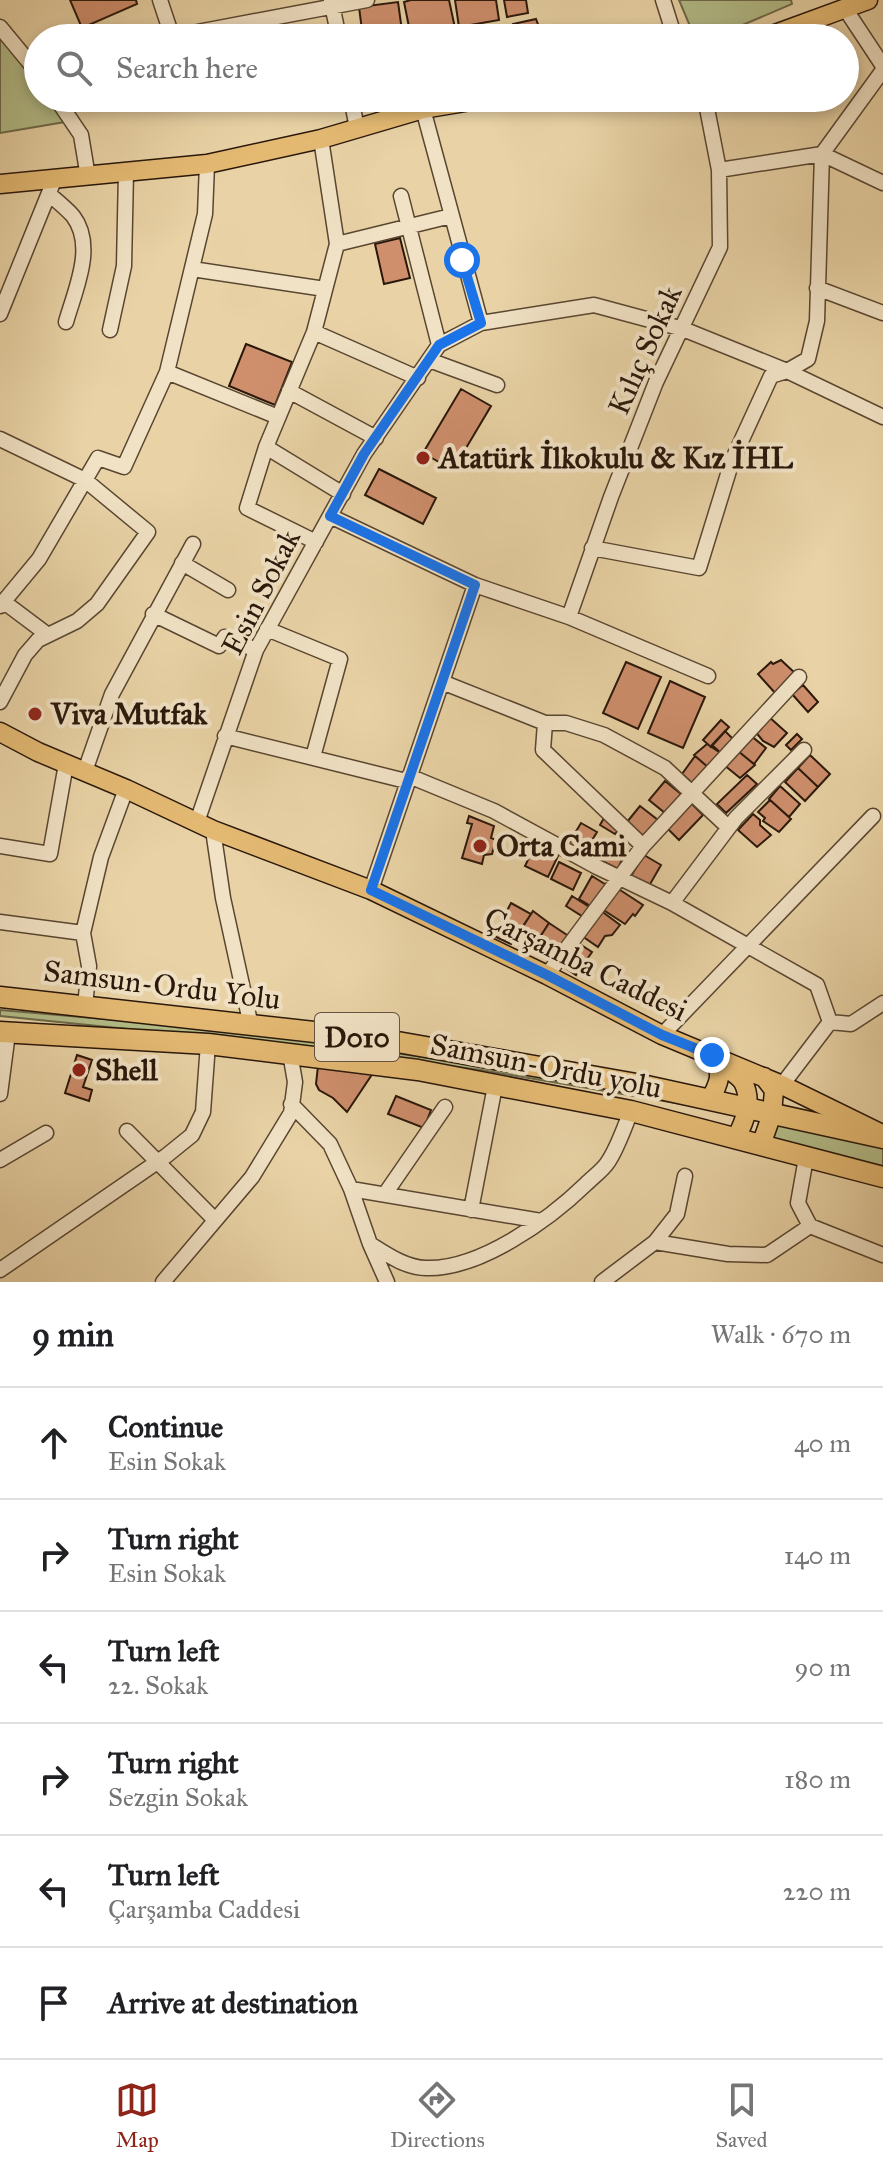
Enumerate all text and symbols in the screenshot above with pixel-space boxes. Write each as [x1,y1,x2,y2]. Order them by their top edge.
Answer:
search box [24,24,859,112]
icon: search [52,46,96,90]
text: Search here [116,50,258,86]
route start [444,242,480,278]
street label: Kılıç Sokak [600,280,690,420]
place label: Atatürk İlkokulu & Kız İHL [437,439,794,476]
marker: Atatürk İlkokulu & Kız İHL [414,449,432,467]
street label: Esin Sokak [214,523,308,661]
place label: Viva Mutfak [50,696,208,732]
marker: Viva Mutfak [26,705,44,723]
place label: Orta Cami [496,828,627,864]
marker: Orta Cami [471,837,489,855]
street label: Çarşamba Caddesi [478,899,694,1029]
street label: Samsun-Ordu Yolu [42,953,282,1017]
road number: D010 [315,1013,399,1061]
street label: Samsun-Ordu yolu [427,1026,665,1106]
route end [694,1037,730,1073]
place label: Shell [95,1052,158,1088]
marker: Shell [70,1061,88,1079]
text: 9 min [32,1314,114,1355]
text: Walk · 670 m [711,1318,851,1350]
text: Continue [108,1409,223,1445]
icon: ahead [32,1421,76,1465]
text: 40 m [794,1427,851,1459]
text: Esin Sokak [108,1445,226,1477]
text: Turn right [108,1521,239,1557]
icon: right [32,1533,76,1577]
text: 140 m [784,1539,851,1571]
text: Esin Sokak [108,1557,226,1589]
text: Turn left [108,1633,219,1669]
icon: left [32,1645,76,1689]
text: 90 m [794,1651,851,1683]
text: 22. Sokak [108,1669,208,1701]
text: Turn right [108,1745,239,1781]
icon: right [32,1757,76,1801]
text: 180 m [784,1763,851,1795]
text: Sezgin Sokak [108,1781,248,1813]
text: Turn left [108,1857,219,1893]
icon: left [32,1869,76,1913]
text: 220 m [783,1875,851,1907]
text: Çarşamba Caddesi [108,1893,300,1925]
icon: arrive [32,1981,76,2025]
text: Arrive at destination [108,1985,358,2021]
tab: Map [115,2078,159,2153]
tab: Directions [390,2078,485,2153]
tab: Saved [715,2078,768,2153]

